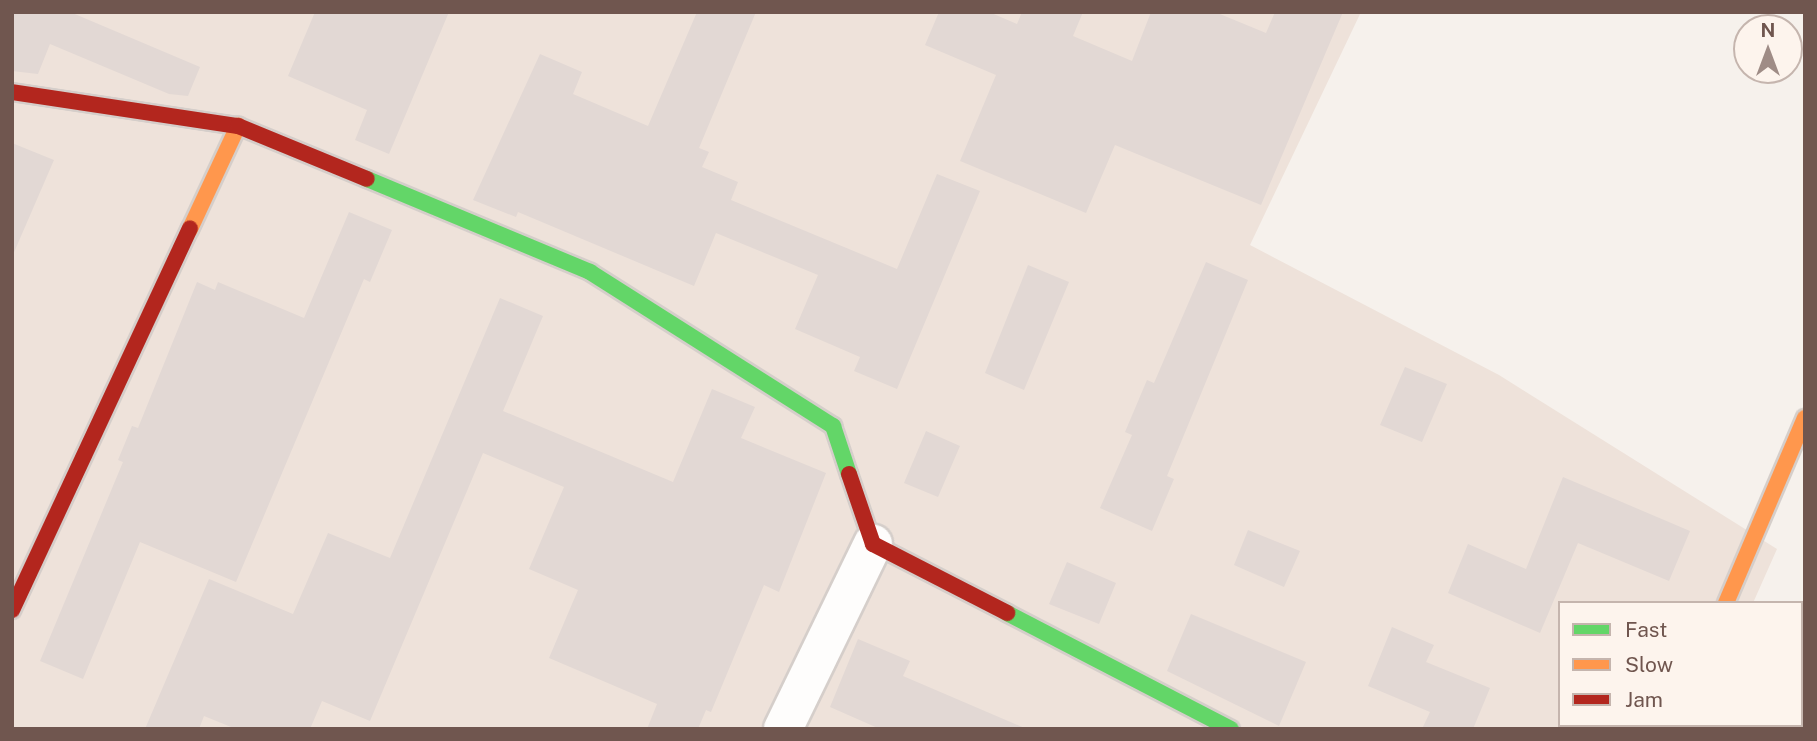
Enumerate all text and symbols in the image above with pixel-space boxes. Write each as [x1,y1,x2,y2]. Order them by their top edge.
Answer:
north arrow [1733,14,1803,84]
text: N [1761,19,1775,41]
legend [1558,601,1803,727]
text: Fast [1625,617,1667,642]
text: Slow [1625,652,1673,677]
text: Jam [1625,687,1663,712]

